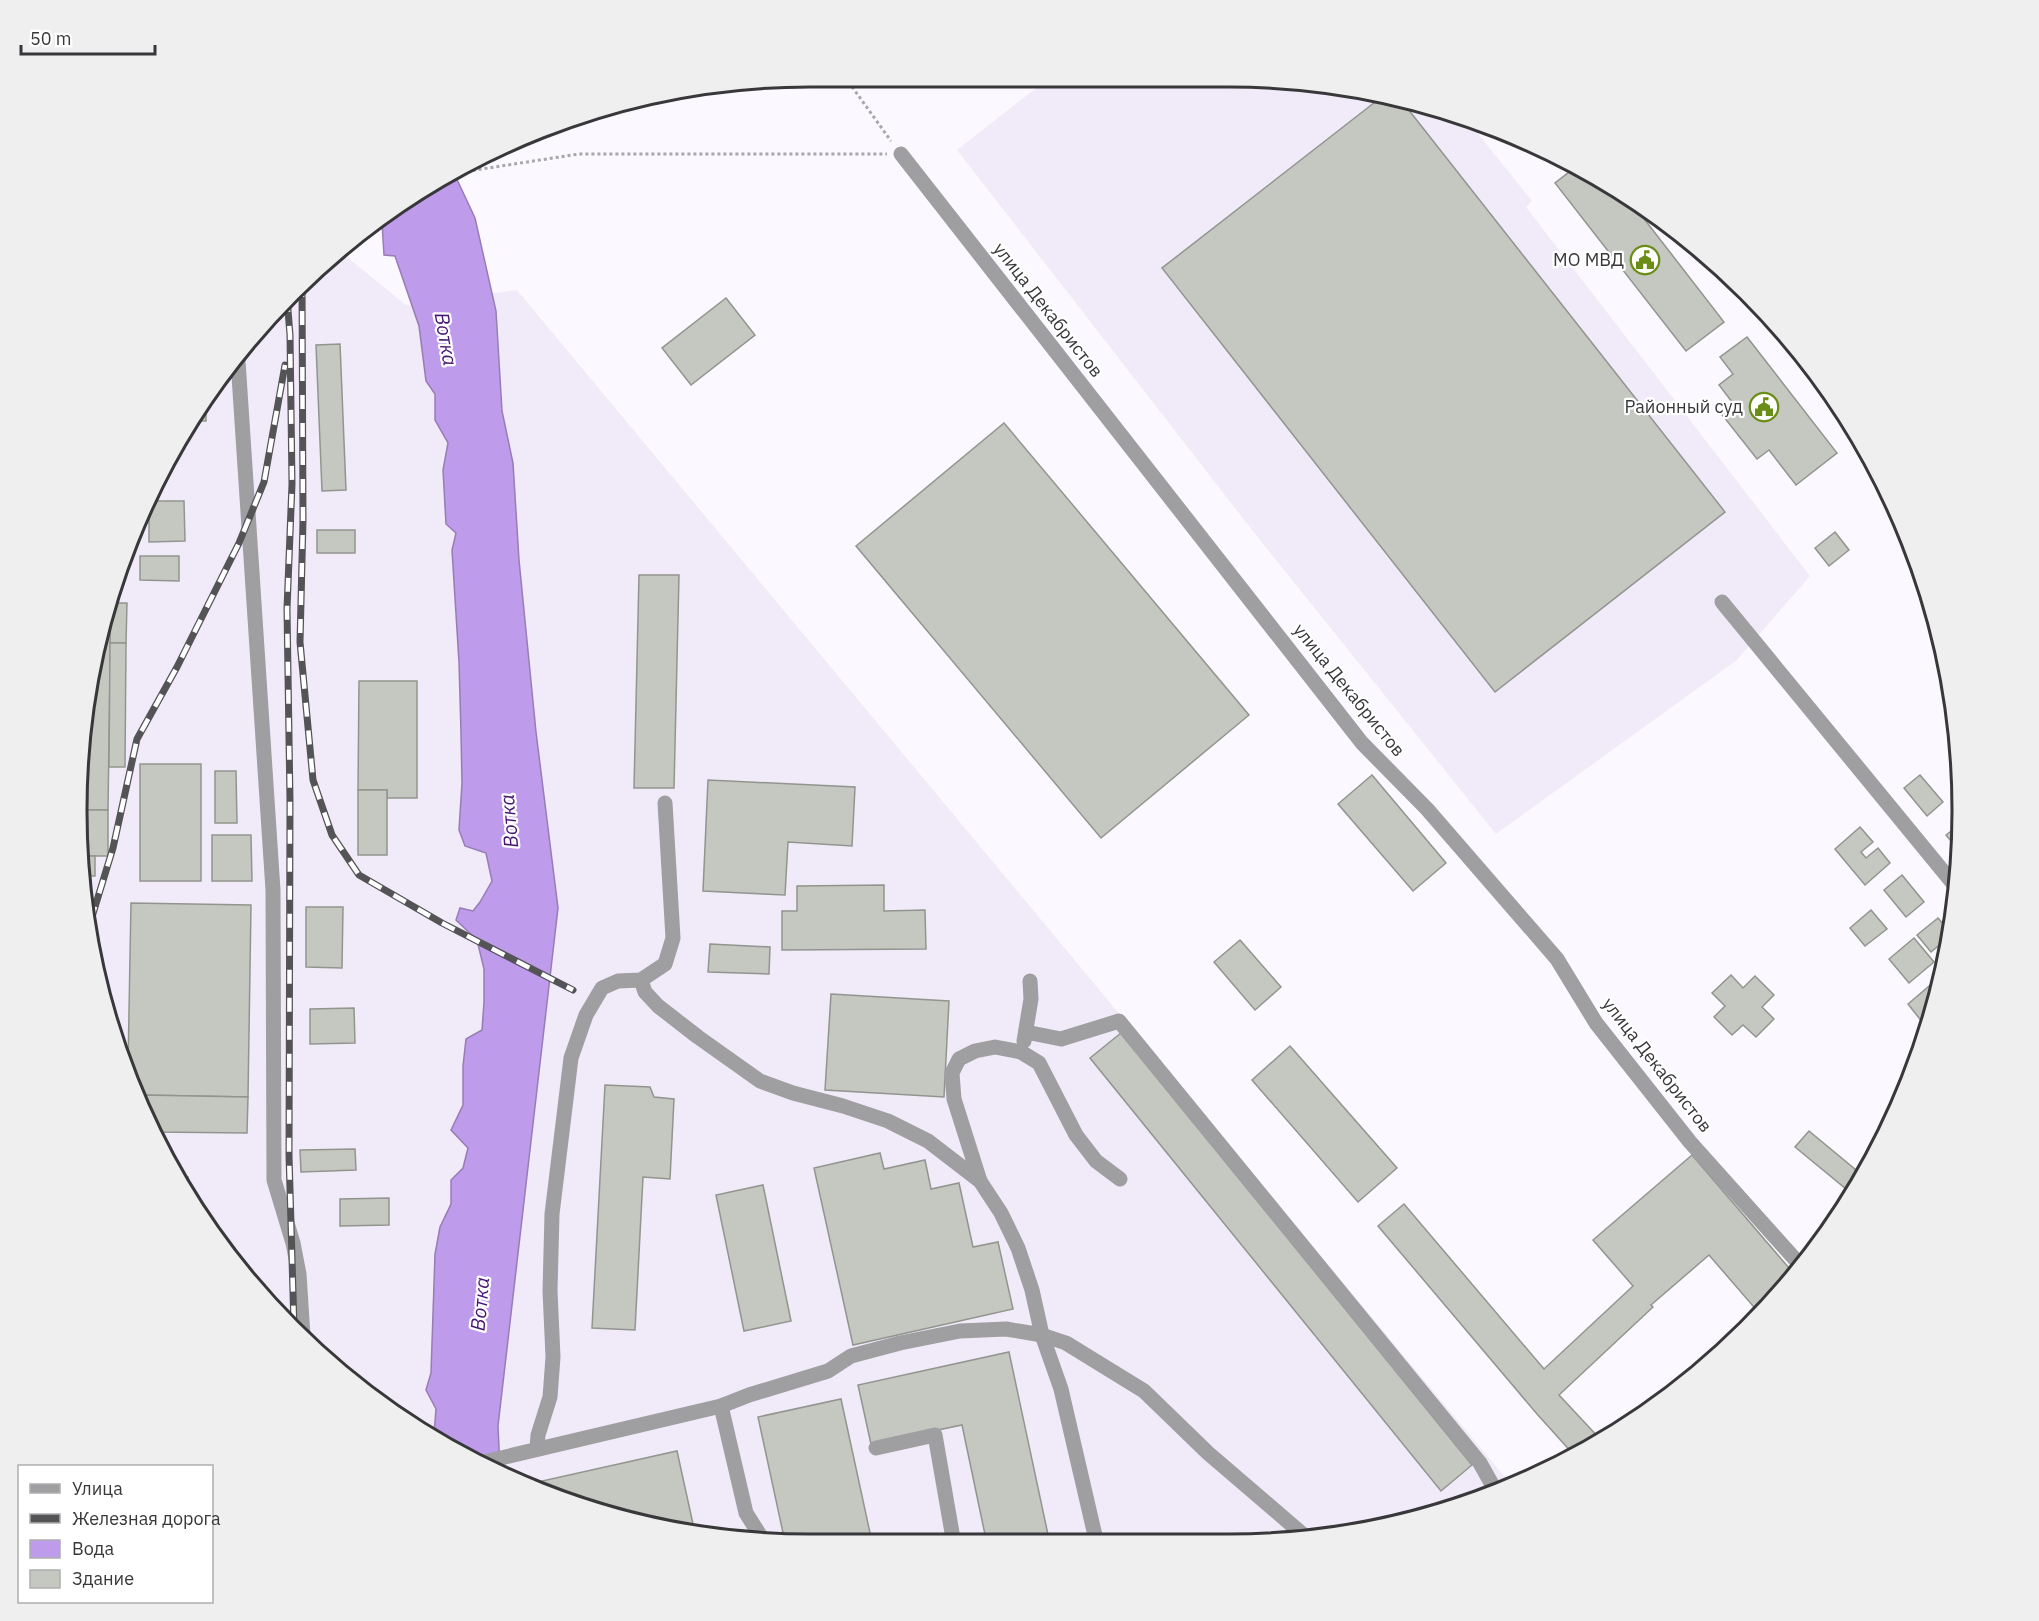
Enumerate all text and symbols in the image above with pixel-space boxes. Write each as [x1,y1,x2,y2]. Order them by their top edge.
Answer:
scale bar [21,18,154,56]
text: 50 m [30,27,72,50]
street label: улица Декабристов [989,238,1108,382]
public building icon: МО МВД [1629,244,1661,276]
place label: МО МВД [1553,248,1624,271]
water label: Вотка [429,310,464,368]
public building icon: Районный суд [1748,391,1780,423]
place label: Районный суд [1625,395,1743,418]
street label: улица Декабристов [1289,618,1410,761]
water label: Вотка [493,793,524,849]
street label: улица Декабристов [1598,993,1717,1137]
water label: Вотка [464,1276,495,1332]
legend [18,1465,213,1603]
text: Улица [72,1477,123,1500]
text: Железная дорога [72,1507,221,1530]
text: Вода [72,1537,115,1560]
text: Здание [72,1567,134,1590]

